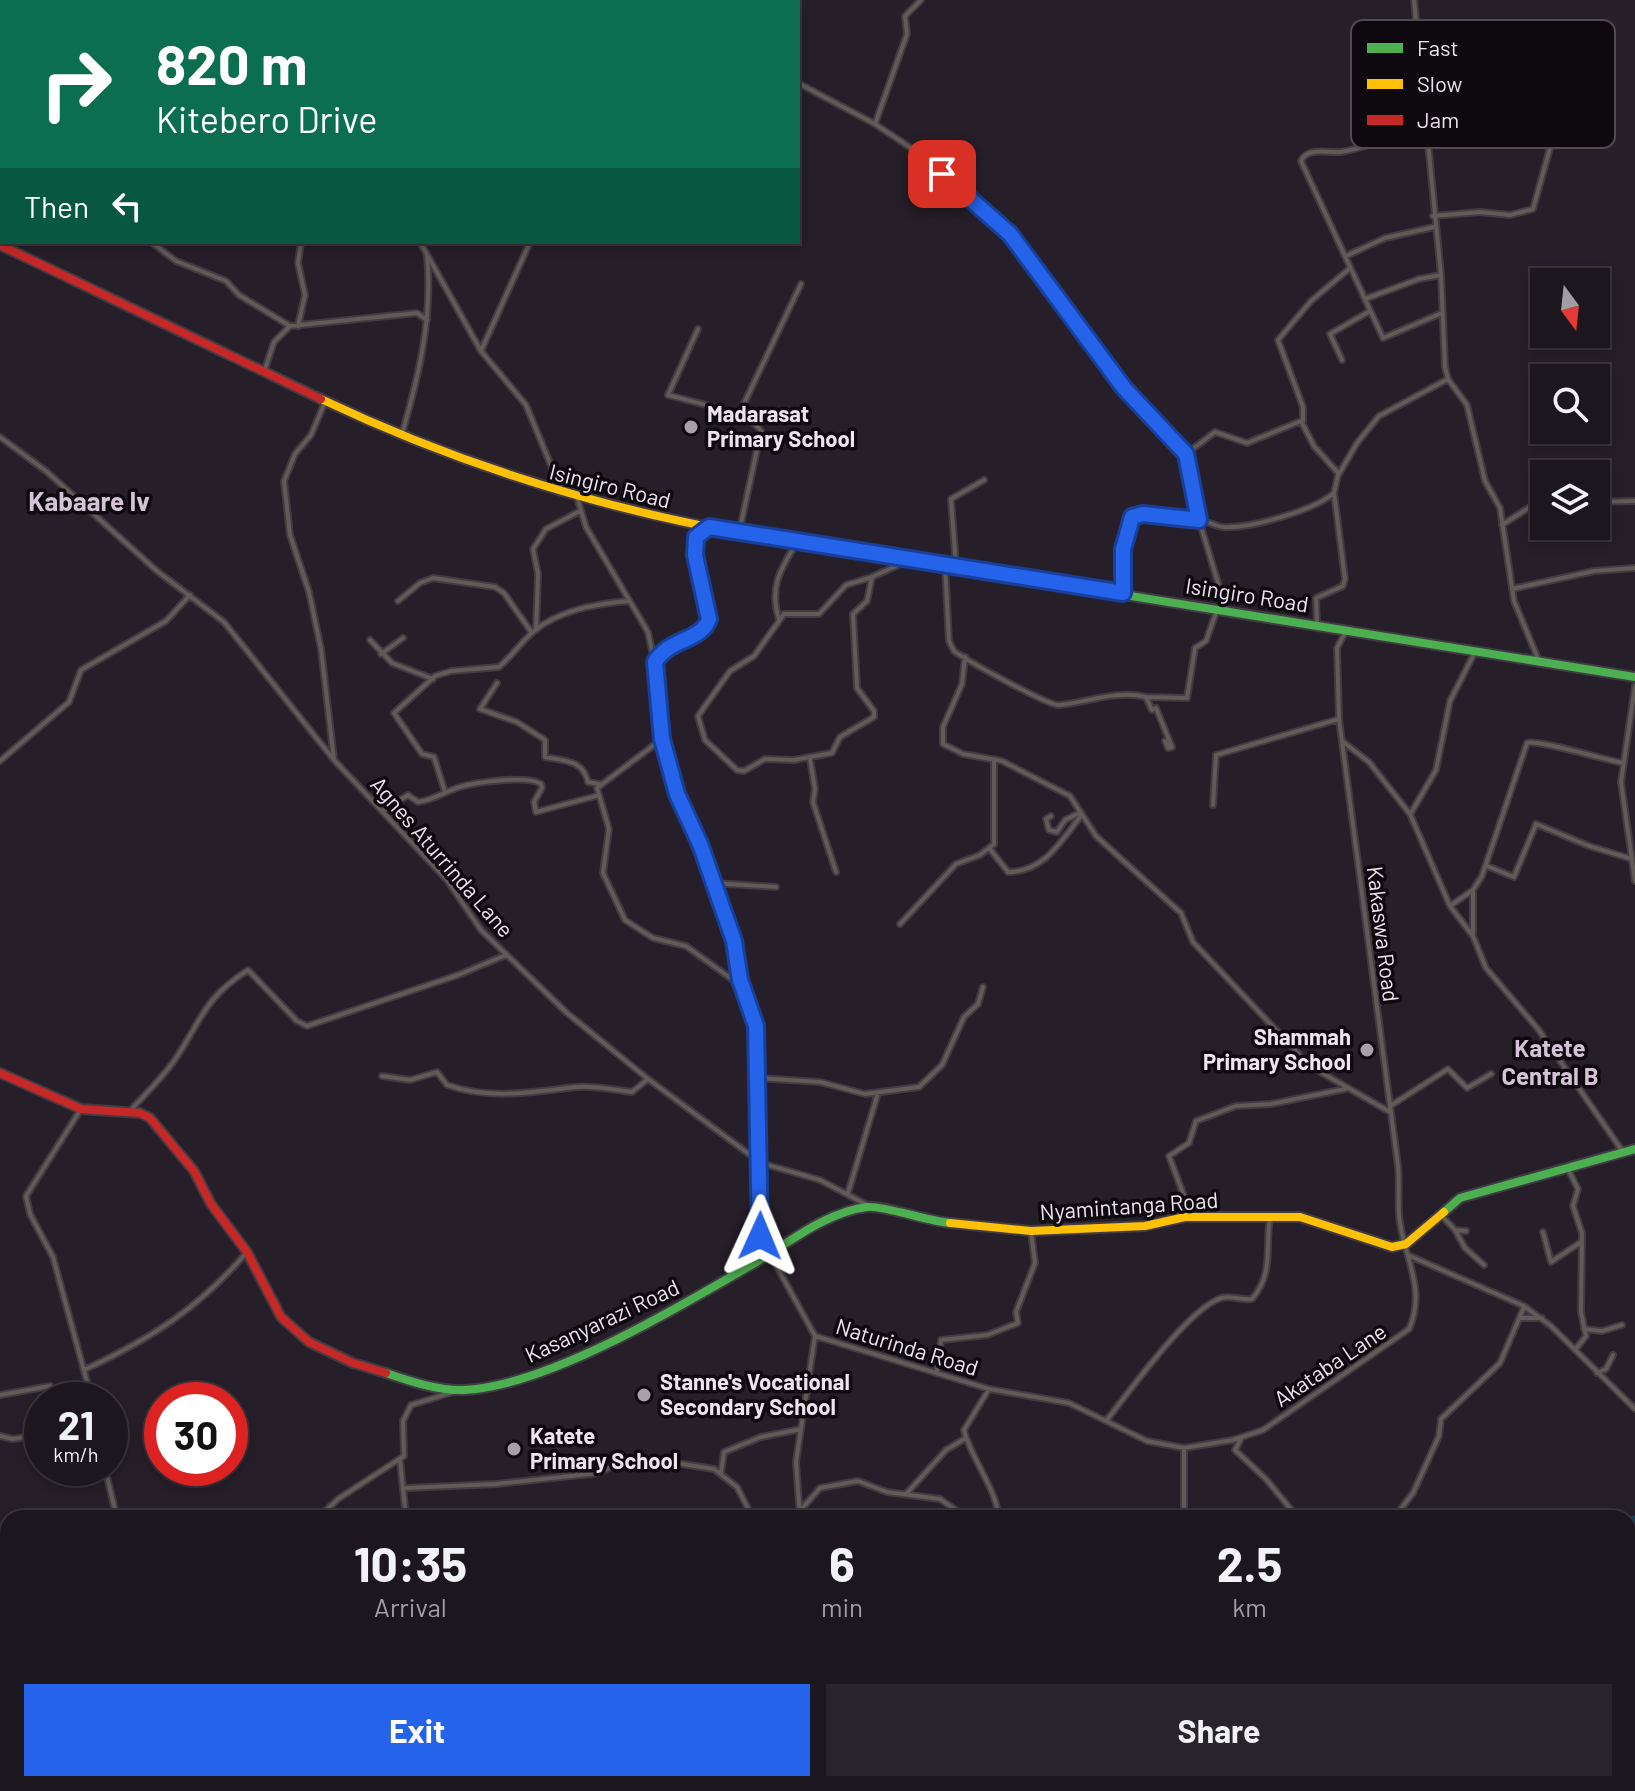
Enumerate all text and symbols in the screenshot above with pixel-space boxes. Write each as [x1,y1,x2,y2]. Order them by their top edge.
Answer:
legend [1351,20,1615,148]
text: 820 m [156,29,308,96]
icon: right [24,32,128,136]
text: Fast [1417,34,1459,60]
text: Slow [1417,70,1462,96]
text: Kitebero Drive [156,97,377,140]
text: Jam [1417,106,1459,132]
pin [908,140,976,208]
icon: arrive [920,152,964,196]
icon: left [105,184,149,228]
text: Then [24,188,89,224]
north arrow [1530,268,1610,348]
map controls [1530,268,1610,540]
button: search [1530,364,1610,444]
place label: Madarasat Primary School [707,400,855,451]
marker: Madarasat Primary School [682,418,700,436]
street label: Isingiro Road [547,457,674,513]
button: layers [1530,460,1610,540]
district label: Kabaare Iv [28,485,150,516]
street label: Isingiro Road [1184,571,1310,617]
street label: Agnes Aturrinda Lane [366,771,519,942]
street label: Kakaswa Road [1363,865,1405,1003]
place label: Shammah Primary School [1203,1023,1351,1074]
district label: Katete Central B [1501,1033,1599,1090]
marker: Shammah Primary School [1358,1041,1376,1059]
street label: Nyamintanga Road [1039,1186,1219,1224]
position arrow [718,1194,802,1278]
street label: Kasanyarazi Road [520,1273,683,1367]
street label: Naturinda Road [833,1312,982,1380]
street label: Akataba Lane [1269,1317,1390,1411]
place label: Stanne's Vocational Secondary School [660,1368,850,1419]
speed limit sign: 30 [144,1382,248,1486]
marker: Stanne's Vocational Secondary School [635,1386,653,1404]
text: 21 [58,1400,94,1448]
place label: Katete Primary School [530,1422,678,1473]
marker: Katete Primary School [505,1440,523,1458]
text: km/h [53,1442,99,1466]
text: 10:35 [354,1534,467,1592]
text: 6 [829,1534,855,1592]
text: 2.5 [1217,1534,1282,1592]
text: Arrival [374,1591,447,1622]
text: min [821,1591,863,1622]
text: km [1232,1591,1267,1622]
button: Exit [24,1684,810,1776]
button: Share [826,1684,1612,1776]

